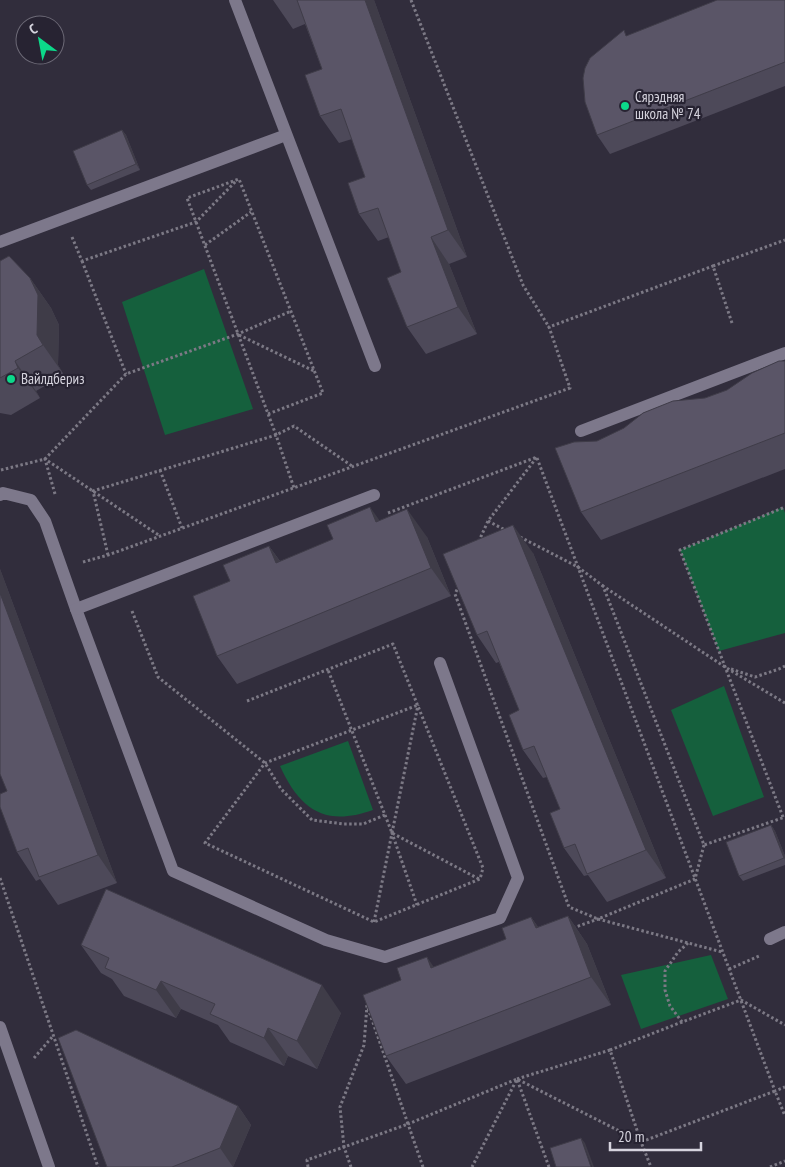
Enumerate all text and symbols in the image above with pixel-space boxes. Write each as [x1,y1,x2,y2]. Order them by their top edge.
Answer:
north arrow [15,15,65,65]
text: С [26,19,41,38]
place label: Сярэдняя школа № 74 [635,87,701,123]
marker: Сярэдняя школа № 74 [619,100,631,112]
place label: Вайлдбериз [21,369,84,388]
marker: Вайлдбериз [5,373,17,385]
scale bar [610,1120,701,1152]
text: 20 m [618,1127,644,1146]

